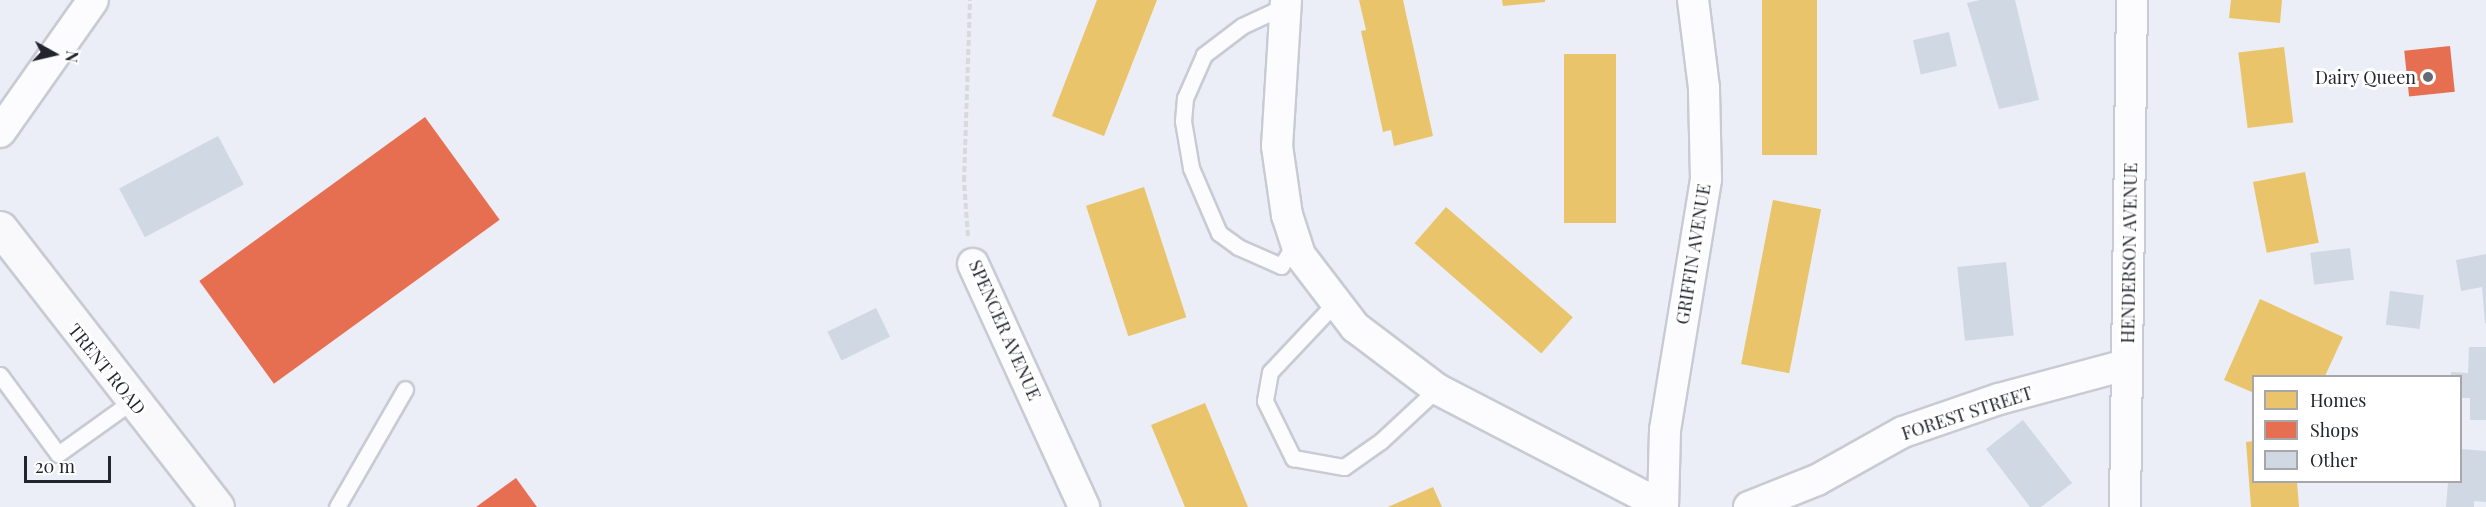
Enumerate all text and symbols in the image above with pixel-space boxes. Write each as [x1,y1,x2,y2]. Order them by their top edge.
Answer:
north arrow [24,24,84,84]
text: N [61,49,84,64]
place label: Dairy Queen [2315,66,2416,88]
marker: Dairy Queen [2421,70,2435,84]
street label: HENDERSON AVENUE [2117,162,2141,344]
street label: GRIFFIN AVENUE [1671,182,1715,326]
street label: SPENCER AVENUE [964,256,1046,404]
street label: TRENT ROAD [64,319,150,419]
legend [2252,375,2462,483]
street label: FOREST STREET [1899,382,2035,444]
text: Homes [2310,388,2366,412]
text: Shops [2310,418,2359,442]
scale bar [27,444,114,482]
text: Other [2310,448,2357,472]
text: 20 m [35,454,75,478]

